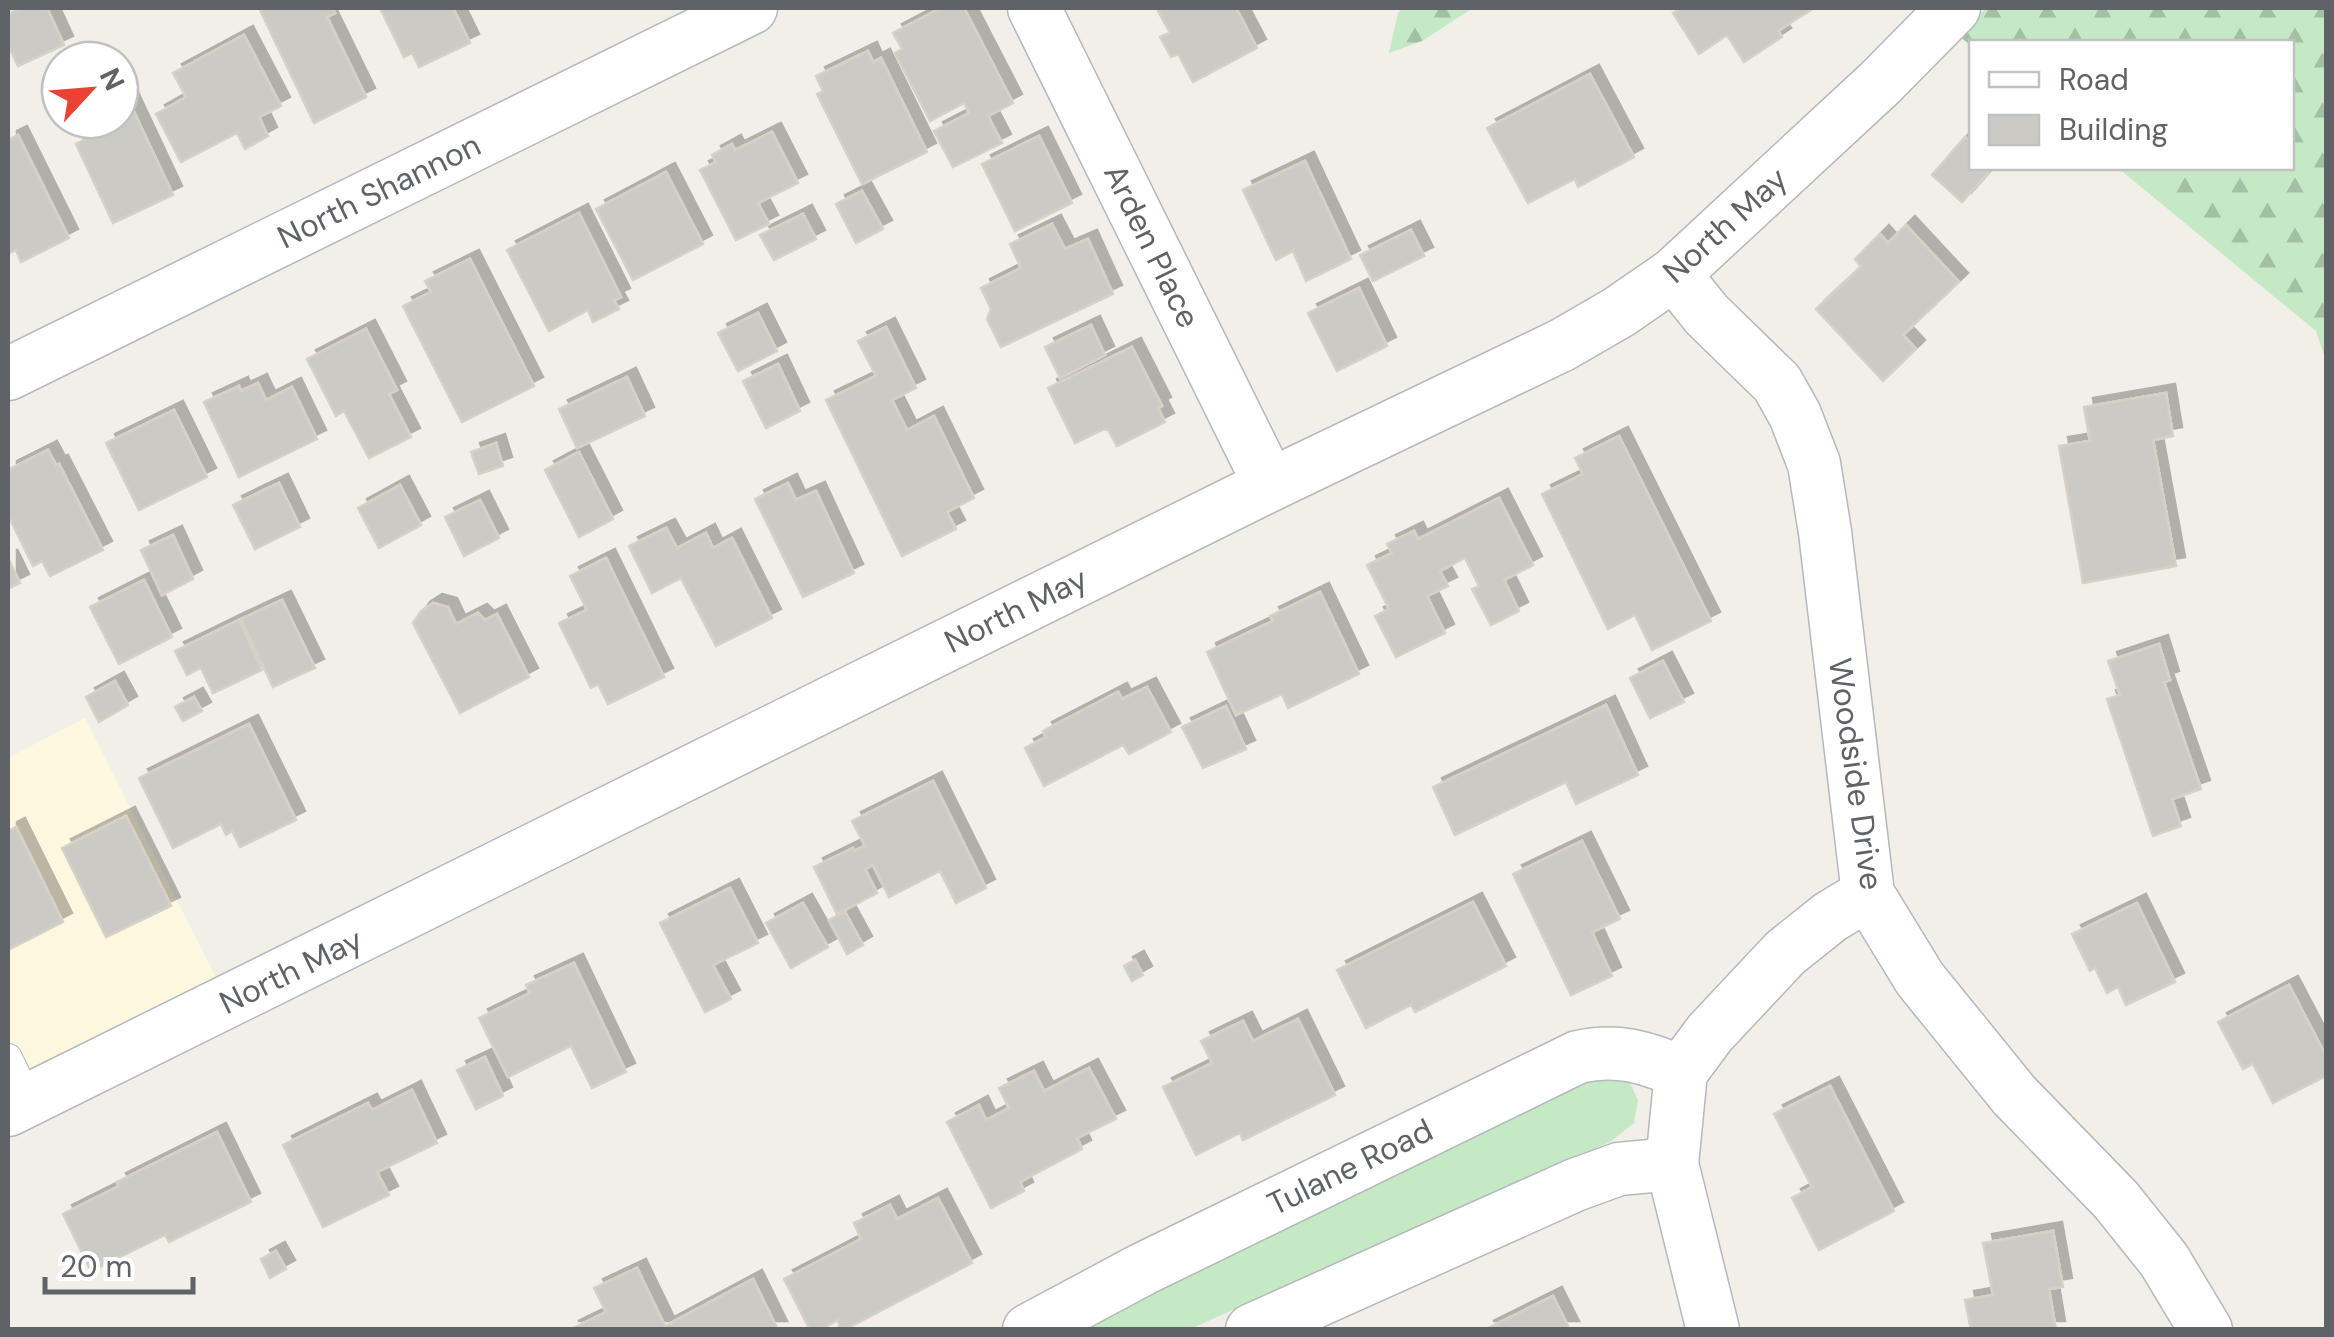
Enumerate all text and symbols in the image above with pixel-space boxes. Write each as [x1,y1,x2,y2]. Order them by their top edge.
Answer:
north arrow [40,40,140,140]
legend [1969,40,2294,170]
text: Road [2059,60,2129,99]
text: N [91,62,133,97]
text: Building [2059,110,2168,149]
street label: North Shannon [271,124,487,258]
street label: Arden Place [1094,157,1210,335]
street label: North May [1654,158,1796,292]
street label: North May [938,557,1095,663]
street label: Woodside Drive [1819,655,1893,893]
street label: North May [213,918,370,1024]
street label: Tulane Road [1260,1109,1440,1225]
scale bar [45,1232,192,1294]
text: 20 m [60,1247,132,1286]

